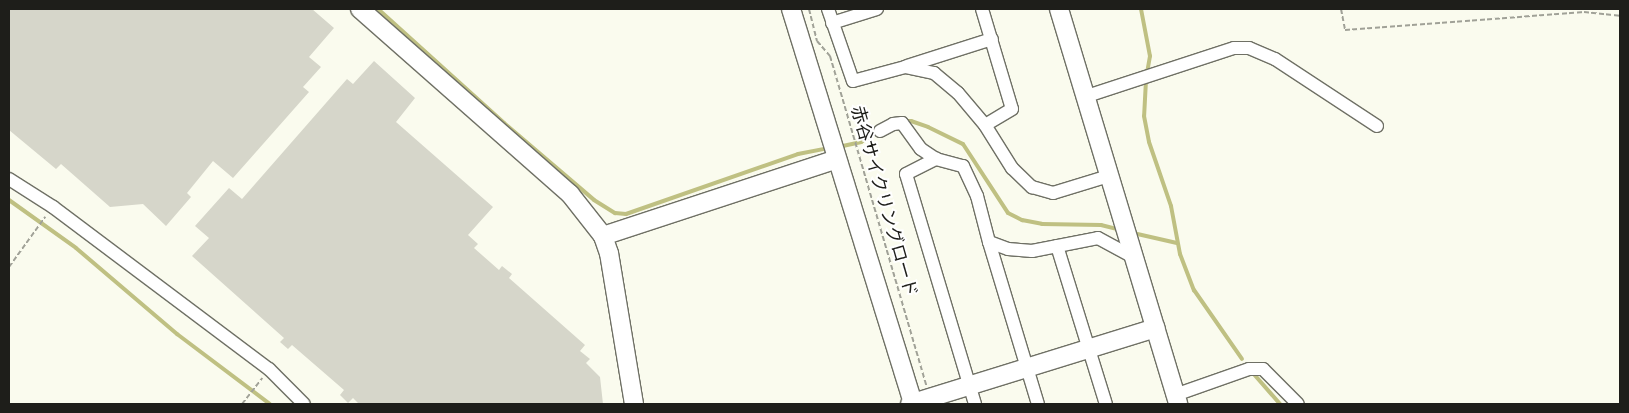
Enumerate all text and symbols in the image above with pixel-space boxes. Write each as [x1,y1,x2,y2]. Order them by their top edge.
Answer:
street label: 赤谷サイクリングロード [847,103,923,299]

